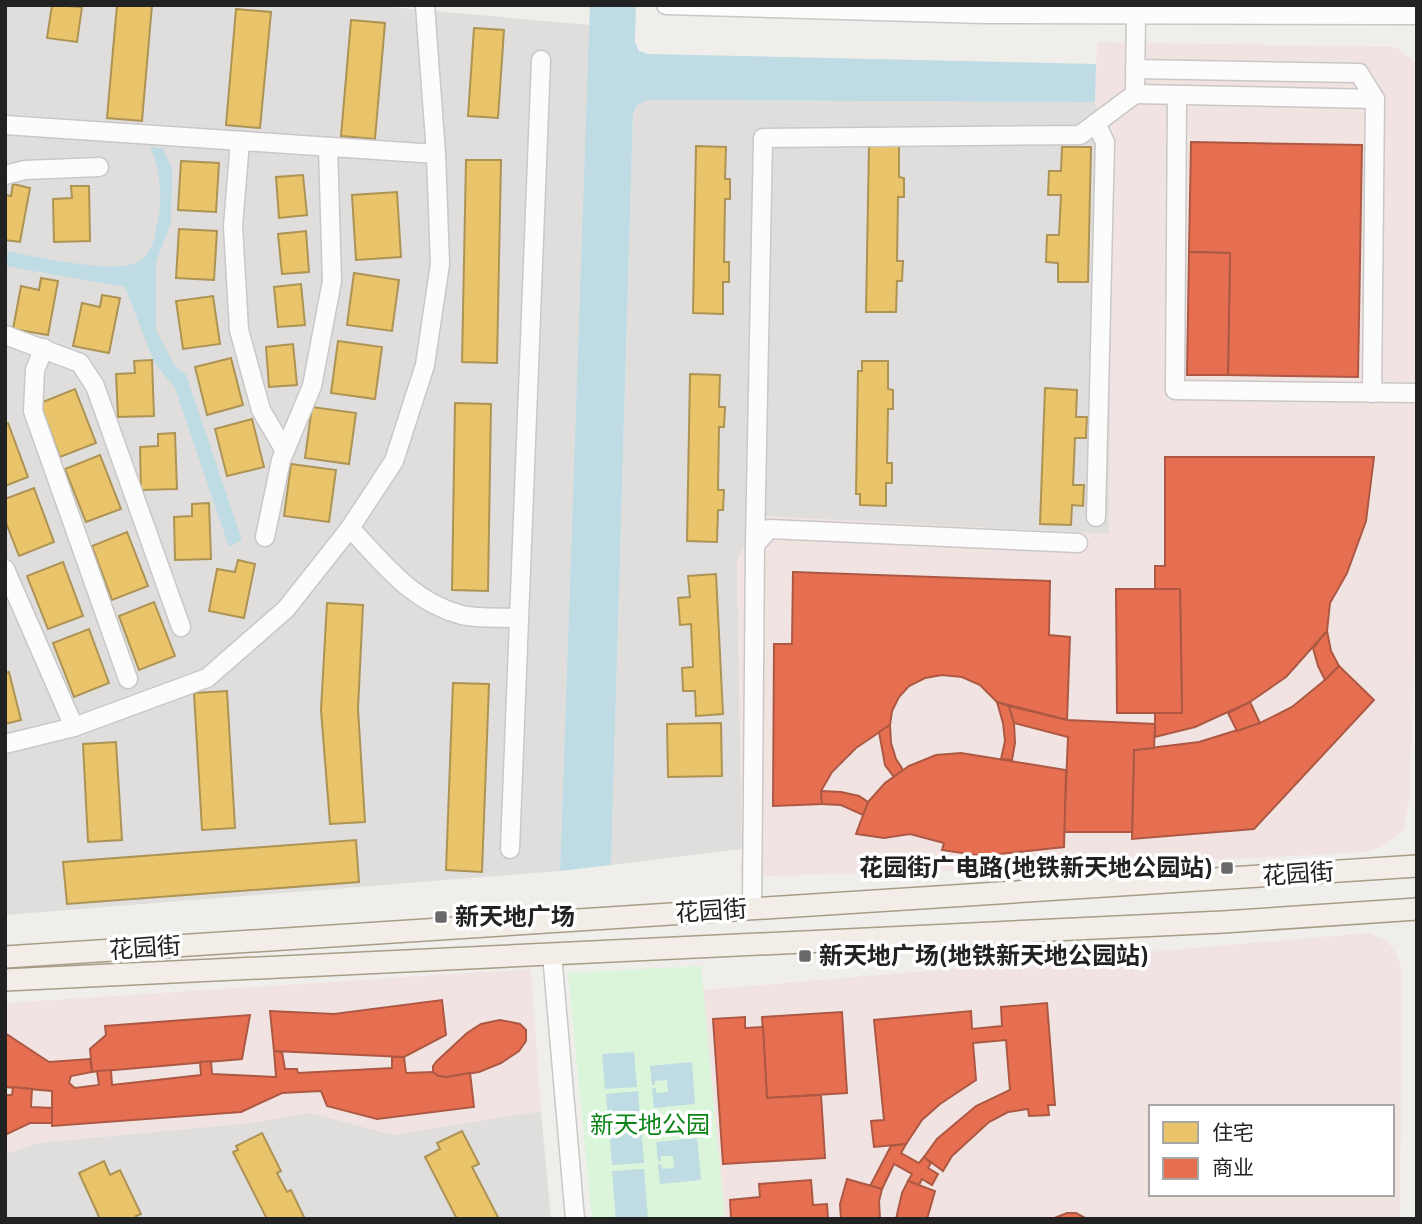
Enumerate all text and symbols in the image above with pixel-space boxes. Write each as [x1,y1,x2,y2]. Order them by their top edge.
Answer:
place label: 花园街广电路(地铁新天地公园站) [859,855,1213,885]
street label: 花园街 [1261,859,1335,893]
marker: 花园街广电路(地铁新天地公园站) [1219,860,1235,876]
street label: 花园街 [674,896,748,930]
place label: 新天地广场 [455,904,575,934]
marker: 新天地广场 [433,909,449,925]
street label: 花园街 [108,933,182,967]
place label: 新天地广场(地铁新天地公园站) [819,943,1149,973]
marker: 新天地广场(地铁新天地公园站) [797,948,813,964]
legend [1149,1105,1394,1196]
park label: 新天地公园 [590,1112,710,1142]
text: 住宅 [1212,1121,1254,1148]
text: 商业 [1212,1156,1254,1183]

